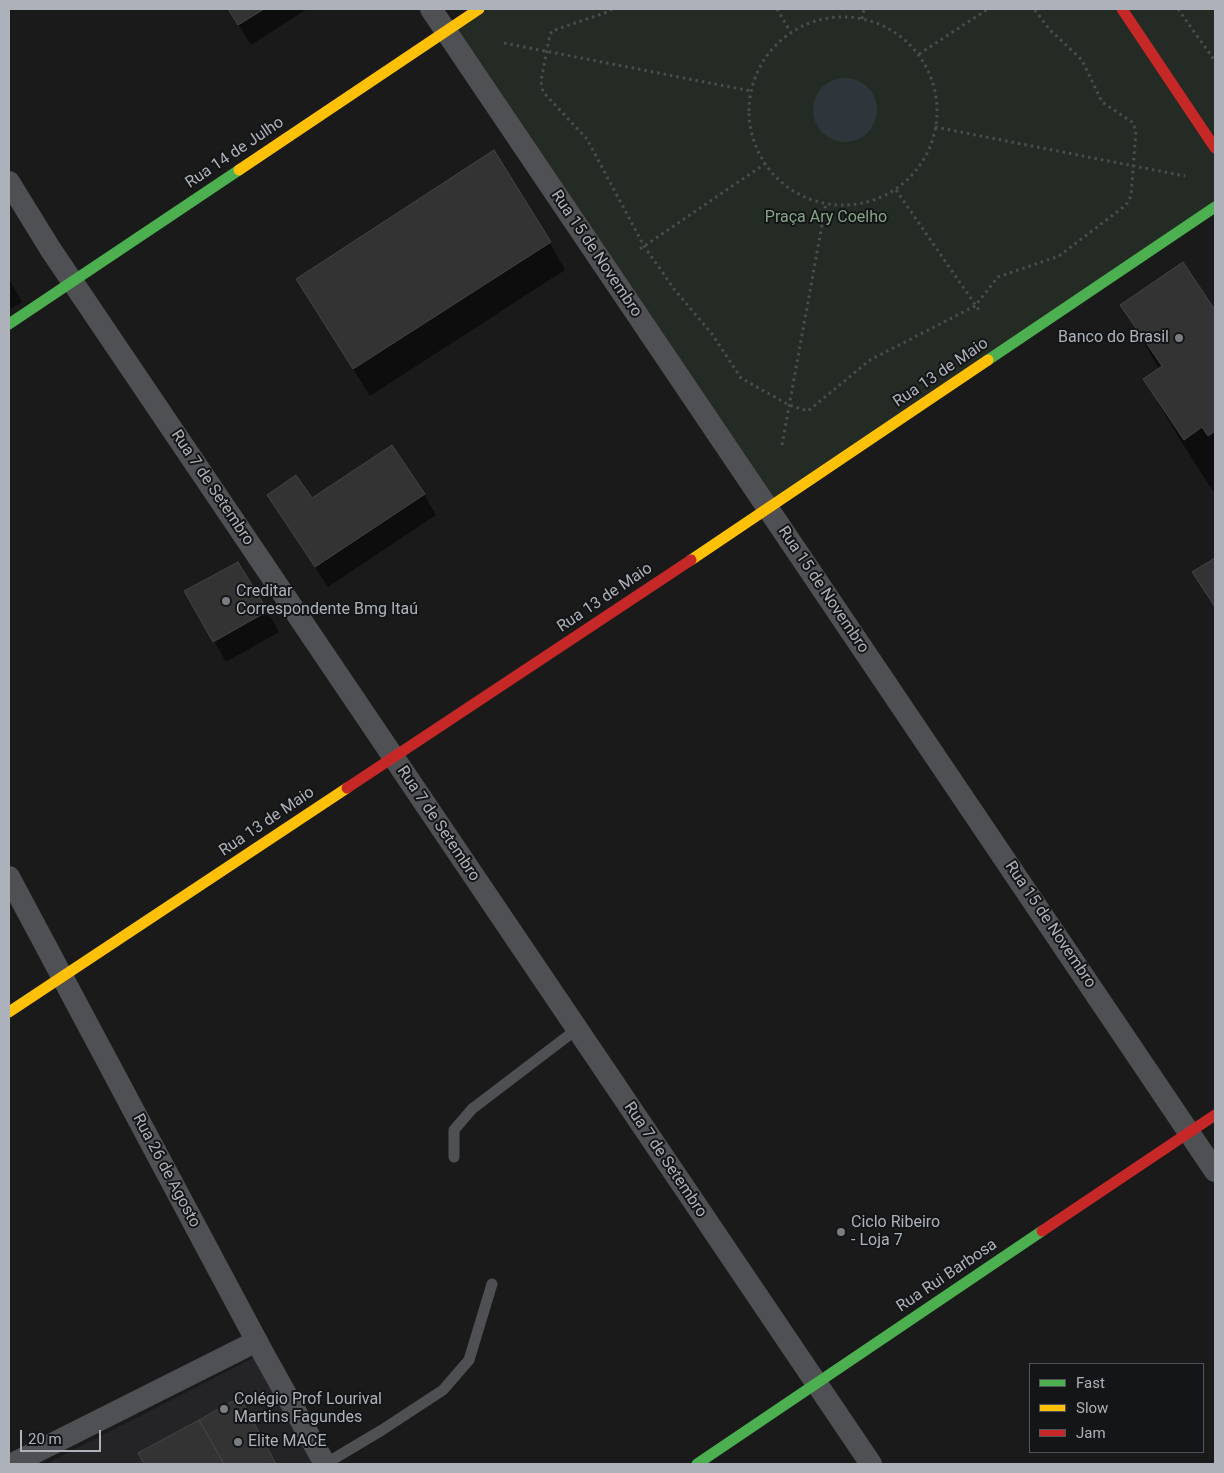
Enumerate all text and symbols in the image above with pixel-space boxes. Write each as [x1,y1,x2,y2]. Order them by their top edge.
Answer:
street label: Rua 14 de Julho [182,113,288,193]
street label: Rua 15 de Novembro [546,187,646,321]
park label: Praça Ary Coelho [765,208,887,228]
place label: Banco do Brasil [1058,328,1169,348]
marker: Banco do Brasil [1173,332,1185,344]
street label: Rua 13 de Maio [890,334,992,412]
street label: Rua 7 de Setembro [166,427,258,549]
street label: Rua 15 de Novembro [773,523,873,657]
street label: Rua 13 de Maio [554,559,656,637]
place label: Creditar Correspondente Bmg Itaú [236,582,418,620]
marker: Creditar Correspondente Bmg Itaú [220,595,232,607]
street label: Rua 7 de Setembro [392,763,484,885]
street label: Rua 13 de Maio [216,783,318,861]
street label: Rua 15 de Novembro [1000,858,1100,992]
street label: Rua 7 de Setembro [619,1099,711,1221]
street label: Rua 26 de Agosto [128,1111,204,1231]
place label: Ciclo Ribeiro - Loja 7 [851,1213,940,1251]
marker: Ciclo Ribeiro - Loja 7 [835,1226,847,1238]
street label: Rua Rui Barbosa [893,1235,1001,1317]
legend [1029,1363,1204,1453]
text: Fast [1076,1374,1105,1392]
place label: Colégio Prof Lourival Martins Fagundes [234,1390,382,1428]
text: Slow [1076,1399,1108,1417]
marker: Colégio Prof Lourival Martins Fagundes [218,1403,230,1415]
scale bar [22,1420,104,1452]
text: Jam [1076,1424,1106,1442]
text: 20 m [28,1430,62,1448]
place label: Elite MACE [248,1432,327,1452]
marker: Elite MACE [232,1436,244,1448]

